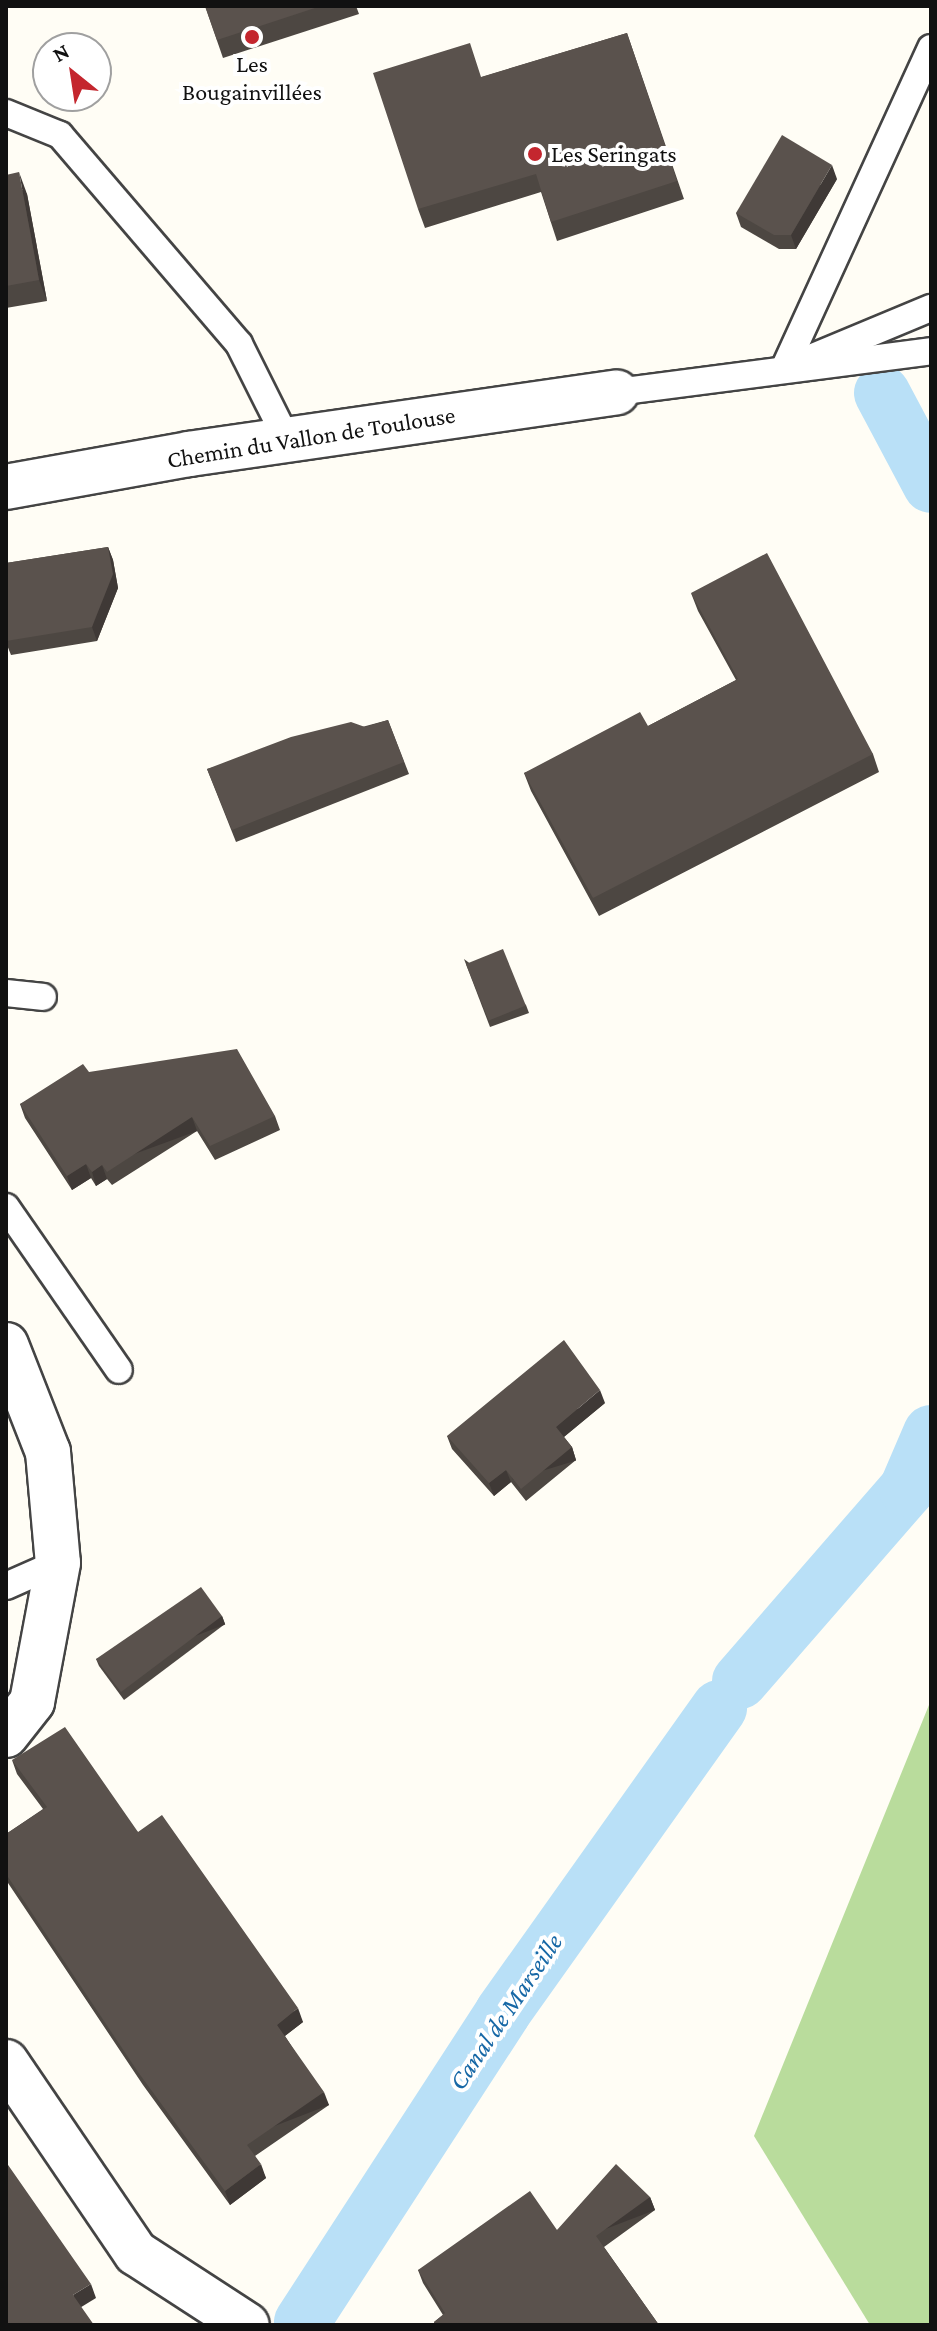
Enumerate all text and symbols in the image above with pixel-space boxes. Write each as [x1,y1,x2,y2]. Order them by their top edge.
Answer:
marker: Les Bougainvillées [243,28,261,46]
north arrow [32,32,112,112]
text: N [48,38,73,67]
place label: Les Bougainvillées [182,50,322,106]
place label: Les Seringats [551,140,677,168]
marker: Les Seringats [526,145,544,163]
street label: Chemin du Vallon de Toulouse [165,400,457,474]
water label: Canal de Marseille [442,1928,570,2096]

